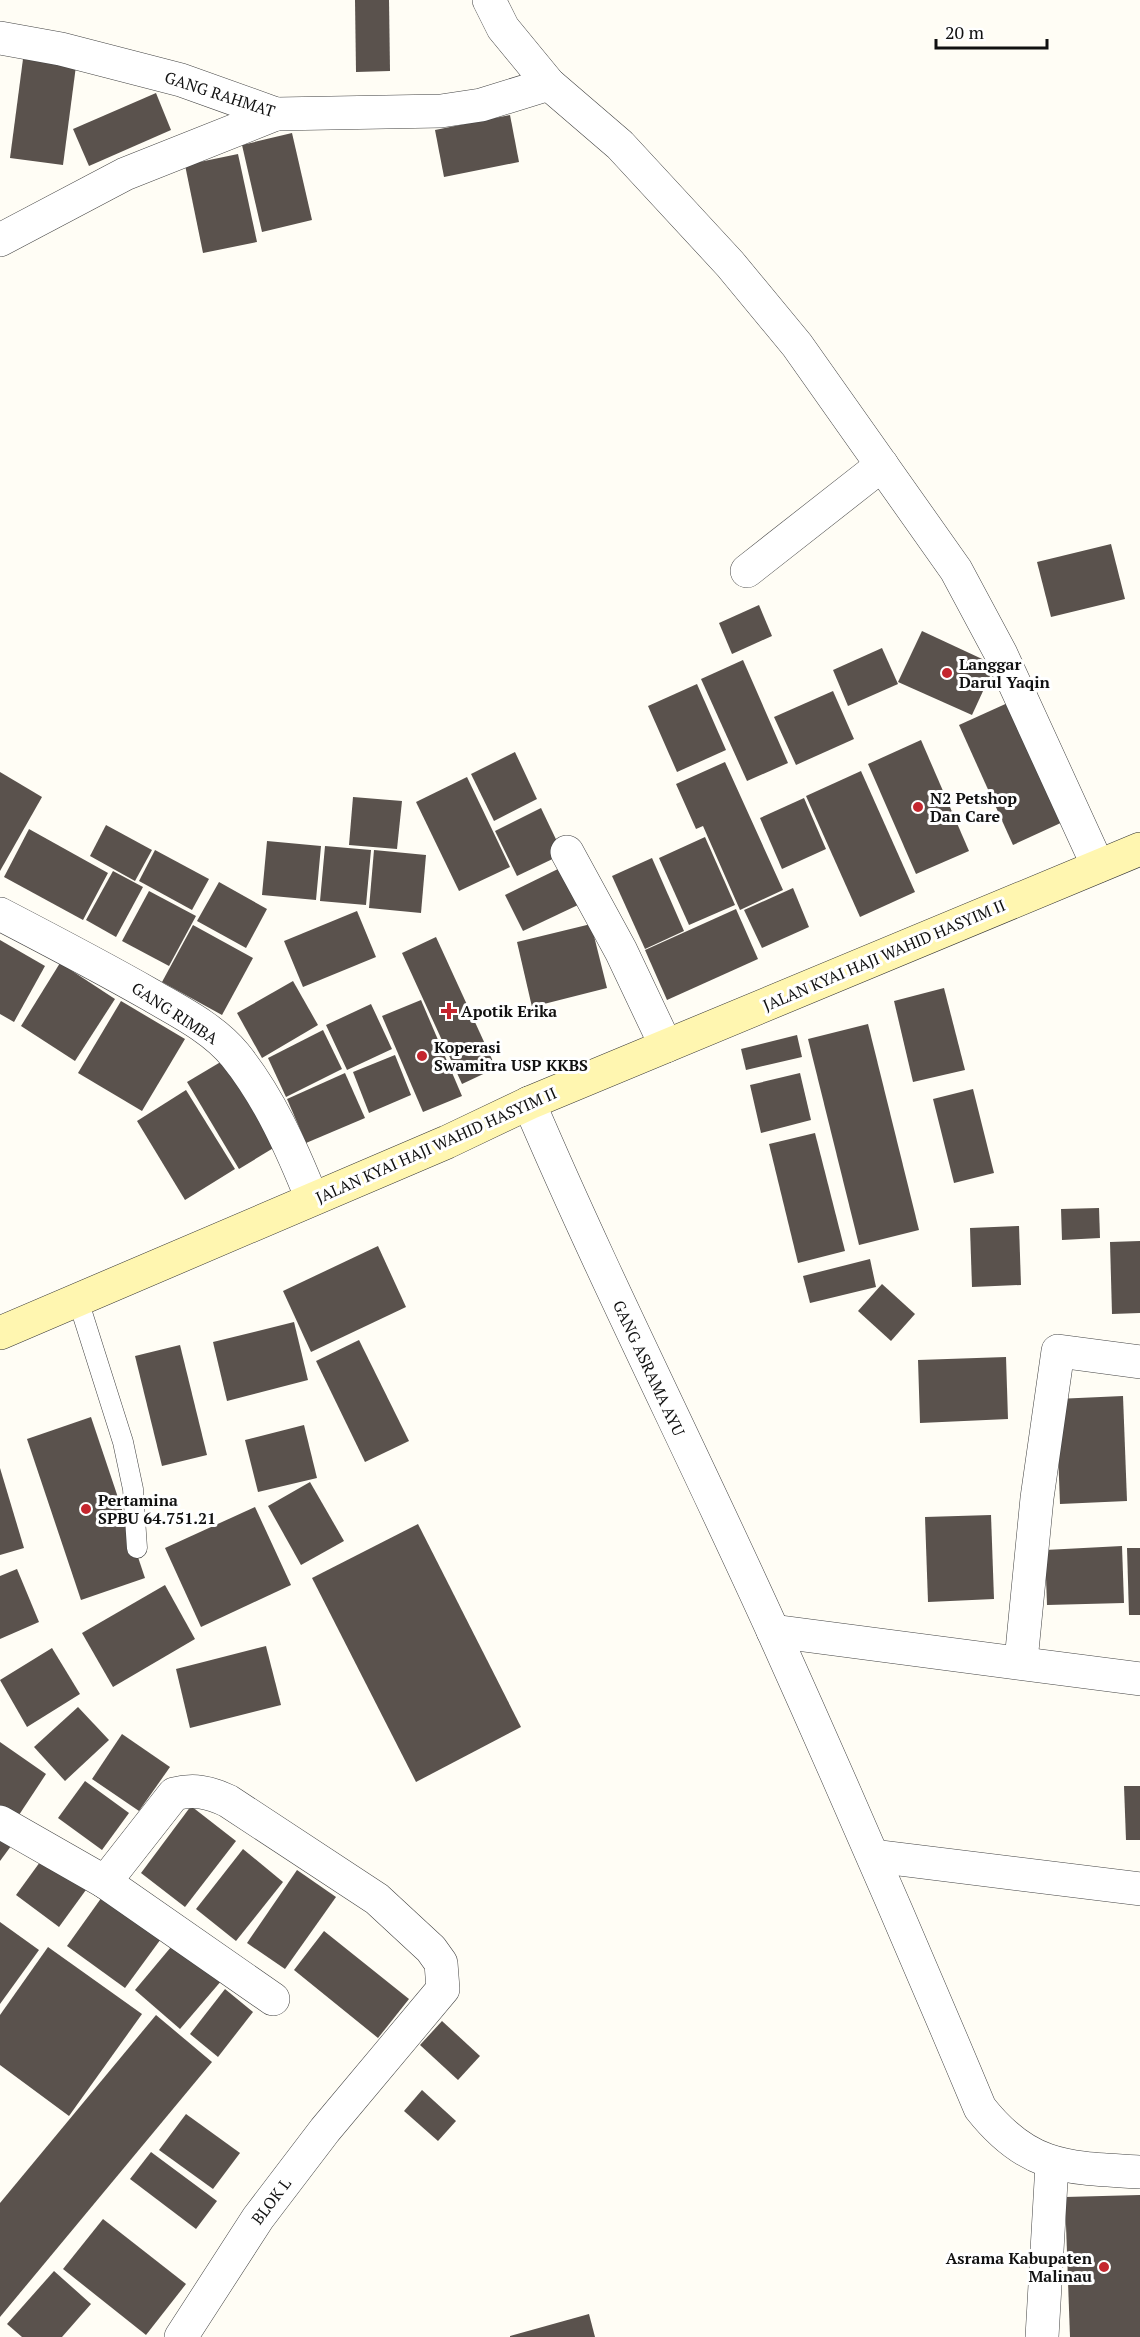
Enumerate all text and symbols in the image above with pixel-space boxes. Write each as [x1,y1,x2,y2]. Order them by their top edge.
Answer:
scale bar [936,12,1047,50]
text: 20 m [945,20,985,44]
street label: GANG RAHMAT [162,66,278,122]
place label: Langgar Darul Yaqin [959,653,1051,693]
marker: Langgar Darul Yaqin [940,666,954,680]
place label: N2 Petshop Dan Care [930,787,1017,827]
marker: N2 Petshop Dan Care [911,800,925,814]
street label: JALAN KYAI HAJI WAHID HASYIM II [759,894,1009,1016]
street label: GANG RIMBA [127,977,223,1049]
place label: Apotik Erika [461,1000,557,1022]
marker: Apotik Erika [442,1004,456,1018]
place label: Koperasi Swamitra USP KKBS [434,1036,588,1076]
marker: Koperasi Swamitra USP KKBS [415,1049,429,1063]
street label: JALAN KYAI HAJI WAHID HASYIM II [312,1082,560,1208]
street label: GANG ASRAMA AYU [608,1297,690,1440]
place label: Pertamina SPBU 64.751.21 [98,1489,216,1529]
marker: Pertamina SPBU 64.751.21 [79,1502,93,1516]
street label: BLOK L [246,2173,296,2229]
place label: Asrama Kabupaten Malinau [946,2247,1093,2287]
marker: Asrama Kabupaten Malinau [1097,2260,1111,2274]

